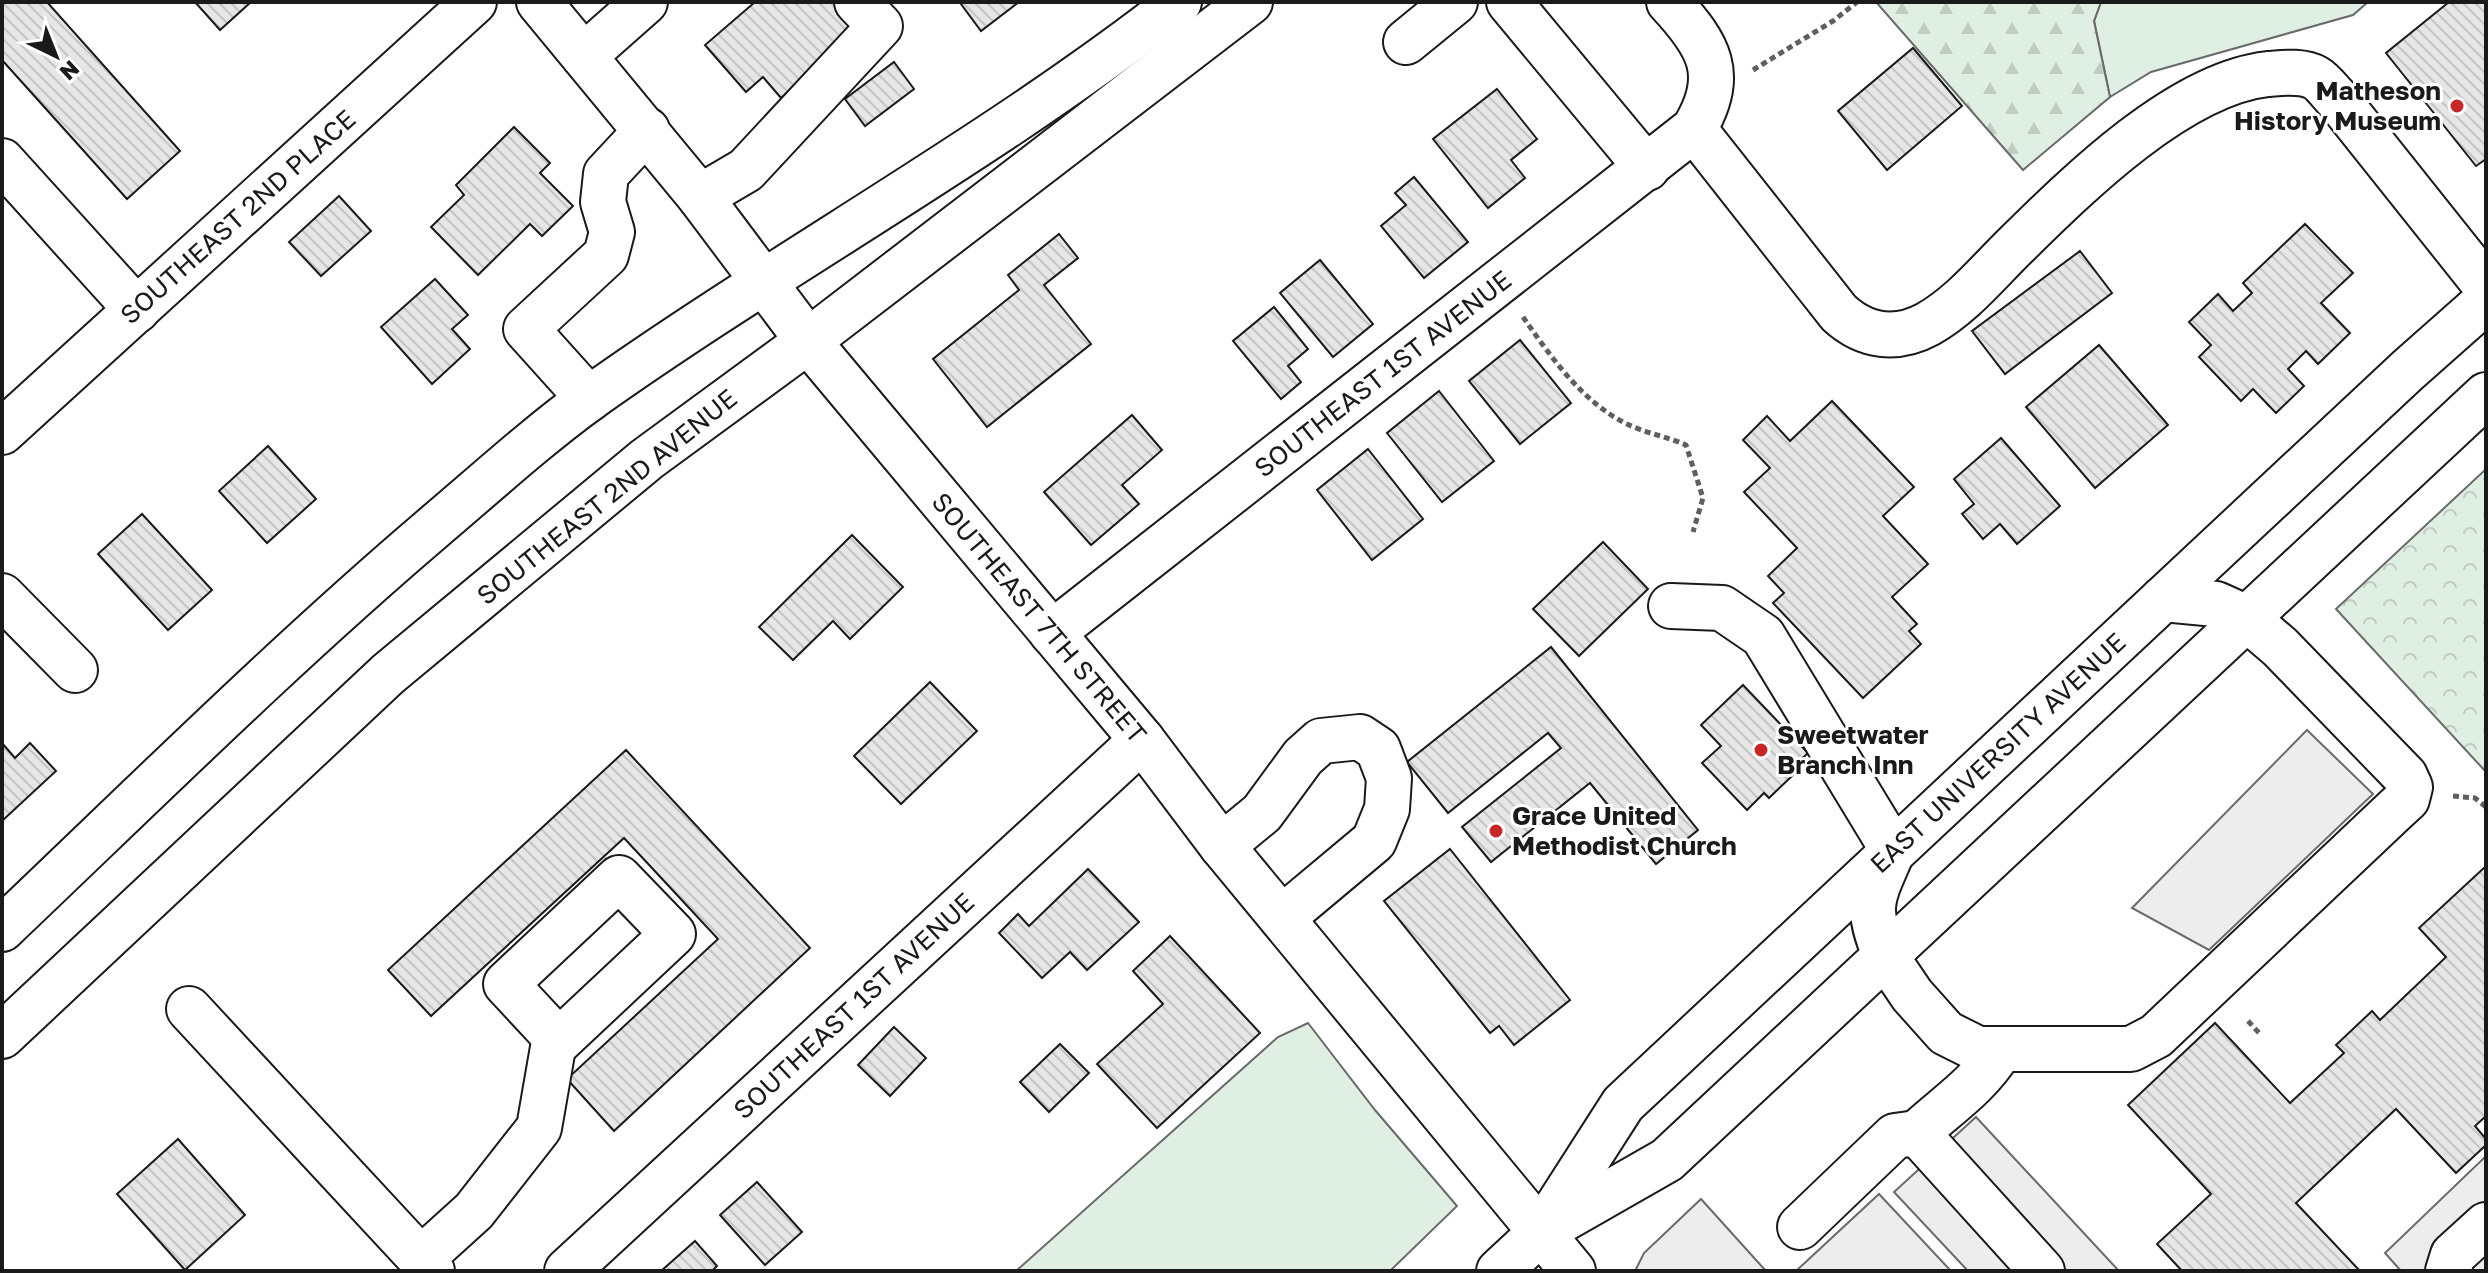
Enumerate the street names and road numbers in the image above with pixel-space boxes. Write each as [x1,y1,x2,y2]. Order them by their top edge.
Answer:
street label: SOUTHEAST 2ND PLACE [114,103,362,330]
street label: SOUTHEAST 1ST AVENUE [1248,264,1517,484]
street label: SOUTHEAST 2ND AVENUE [471,382,743,611]
street label: SOUTHEAST 7TH STREET [926,486,1153,749]
street label: EAST UNIVERSITY AVENUE [1864,626,2132,879]
street label: SOUTHEAST 1ST AVENUE [727,886,980,1125]

